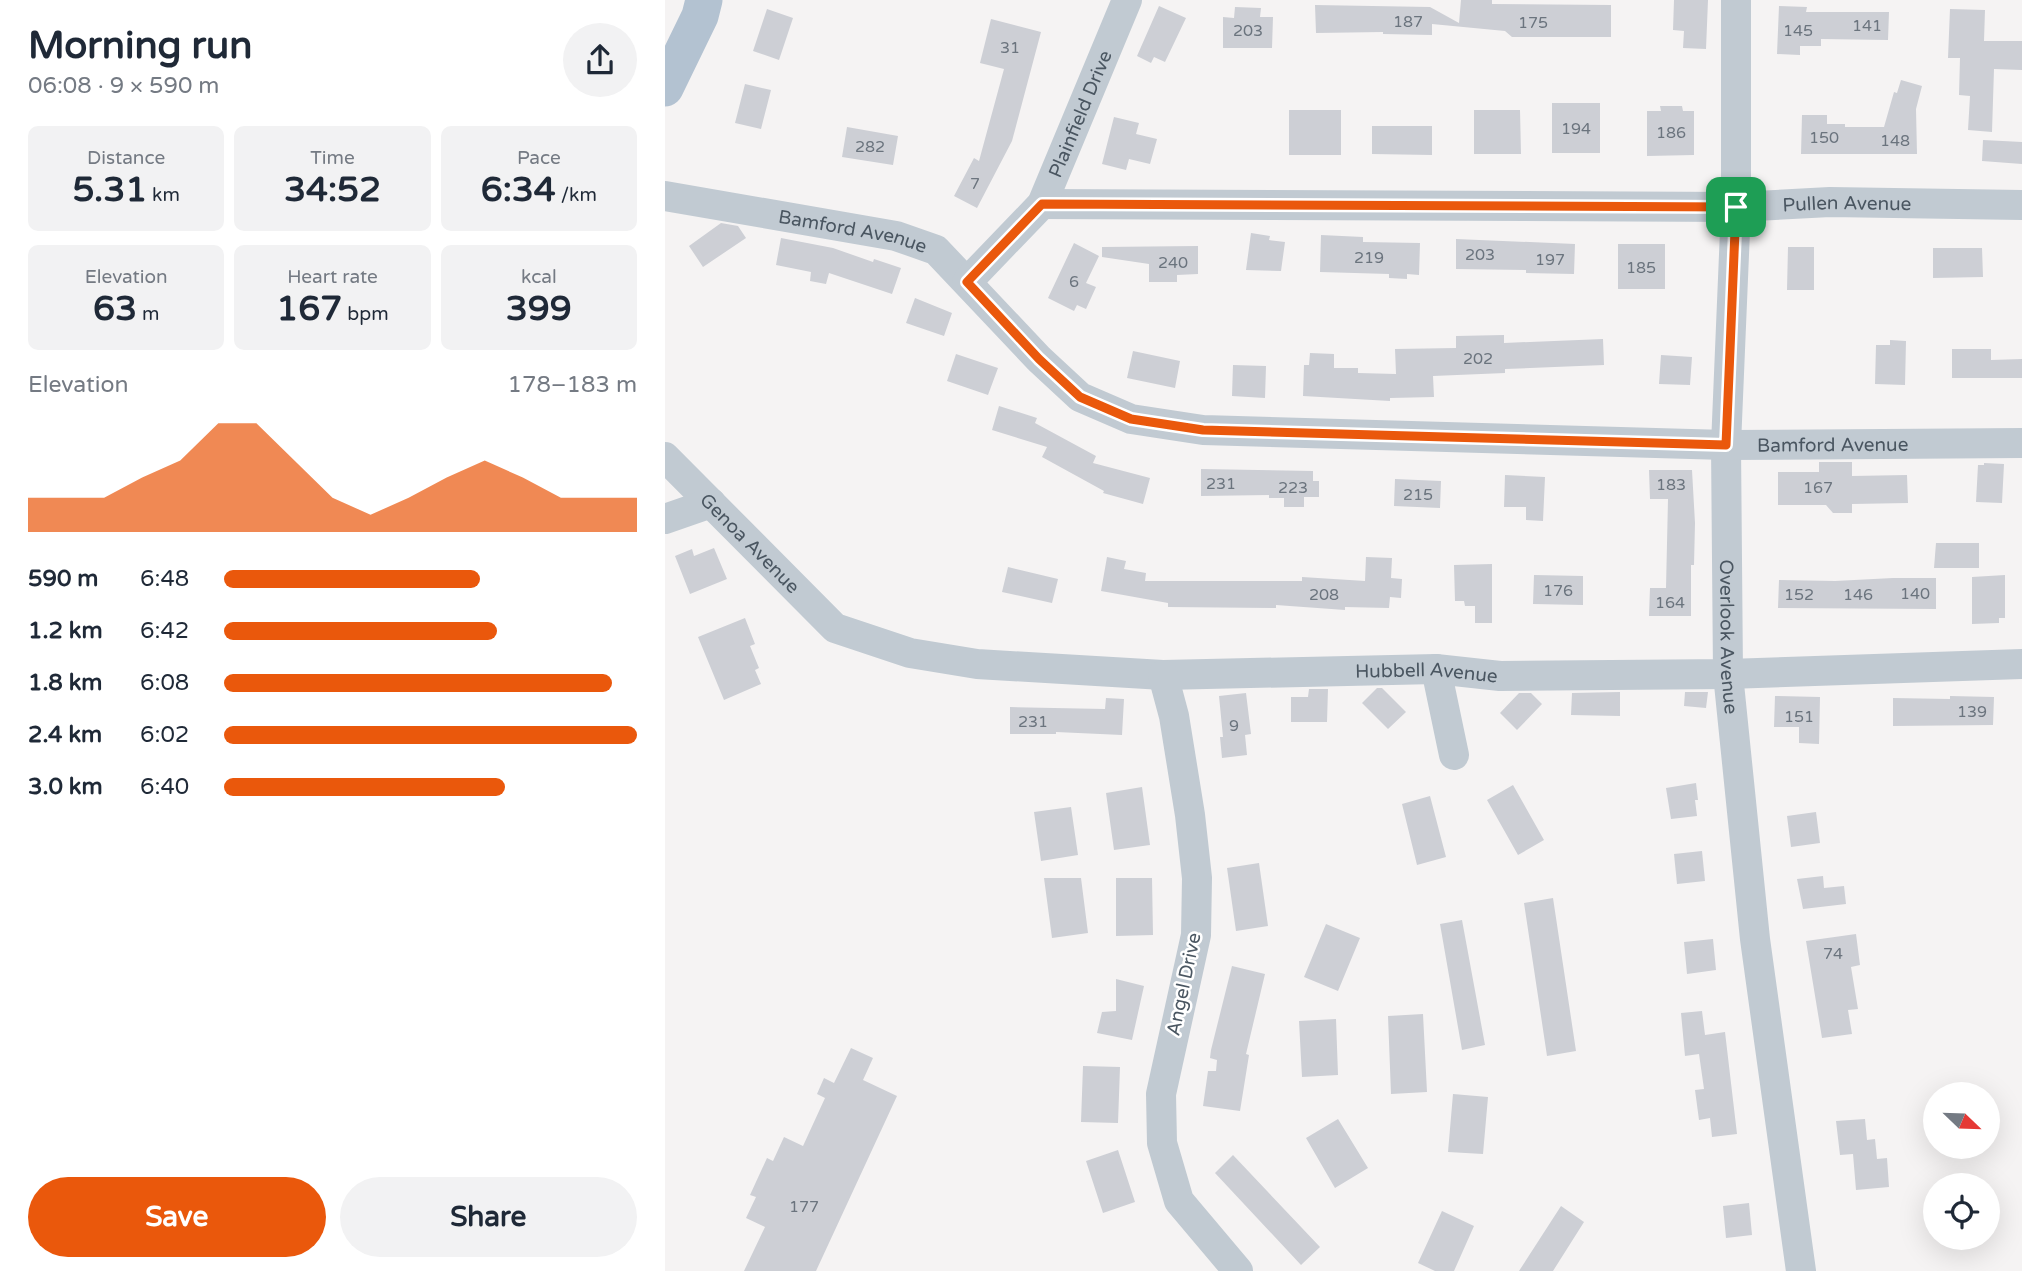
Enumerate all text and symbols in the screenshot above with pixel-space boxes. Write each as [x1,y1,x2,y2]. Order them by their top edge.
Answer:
house number: 187 [1393,12,1423,32]
house number: 175 [1518,13,1548,33]
house number: 141 [1852,16,1882,36]
house number: 203 [1233,21,1263,41]
house number: 145 [1783,21,1813,41]
text: Morning run [28,23,252,69]
button: share [563,23,637,97]
house number: 31 [1000,38,1020,58]
street label: Plainfield Drive [1044,47,1117,181]
text: 06:08 · 9 × 590 m [28,72,219,100]
house number: 194 [1561,119,1591,139]
house number: 186 [1656,123,1686,143]
house number: 150 [1809,128,1839,148]
house number: 148 [1880,131,1910,151]
house number: 282 [855,137,885,157]
text: Distance [87,147,165,169]
text: Time [310,147,355,169]
text: Pace [517,147,561,169]
text: 5.31 [72,169,147,211]
text: 34:52 [284,169,381,211]
text: 6:34 [481,169,556,211]
house number: 7 [970,174,980,194]
pin [1706,177,1766,237]
text: km [147,184,180,206]
text: /km [556,184,597,206]
icon: arrive [1717,188,1755,226]
street label: Pullen Avenue [1782,192,1912,217]
street label: Bamford Avenue [777,206,930,258]
house number: 203 [1465,245,1495,265]
house number: 219 [1354,248,1384,268]
house number: 197 [1535,250,1565,270]
house number: 240 [1158,253,1188,273]
house number: 185 [1626,258,1656,278]
text: Elevation [85,266,168,288]
text: Heart rate [287,266,378,288]
text: kcal [521,266,557,288]
house number: 6 [1069,272,1079,292]
text: 63 [93,288,137,330]
text: 167 [276,288,342,330]
text: 399 [506,288,572,330]
text: m [137,303,159,325]
text: bpm [342,303,389,325]
house number: 202 [1463,349,1493,369]
text: Elevation [28,371,129,399]
text: 178–183 m [508,371,637,399]
street label: Bamford Avenue [1757,434,1908,457]
house number: 231 [1206,474,1236,494]
house number: 183 [1656,475,1686,495]
house number: 223 [1278,478,1308,498]
house number: 167 [1803,478,1833,498]
house number: 215 [1403,485,1433,505]
street label: Genoa Avenue [695,489,804,598]
street label: Overlook Avenue [1715,559,1742,715]
text: 590 m [28,565,98,593]
text: 6:48 [140,565,189,593]
house number: 176 [1543,581,1573,601]
house number: 140 [1900,584,1930,604]
house number: 208 [1309,585,1339,605]
house number: 152 [1784,585,1814,605]
house number: 146 [1843,585,1873,605]
house number: 164 [1655,593,1685,613]
text: 1.2 km [28,617,103,645]
text: 6:42 [140,617,189,645]
street label: Hubbell Avenue [1355,658,1499,688]
text: 1.8 km [28,669,102,697]
text: 6:08 [140,669,189,697]
house number: 139 [1957,702,1987,722]
house number: 151 [1784,707,1814,727]
house number: 231 [1018,712,1048,732]
house number: 9 [1229,716,1239,736]
text: 2.4 km [28,721,102,749]
text: 6:02 [140,721,189,749]
text: 3.0 km [28,773,103,801]
text: 6:40 [140,773,189,801]
street label: Angel Drive [1162,931,1206,1038]
house number: 74 [1823,944,1843,964]
north arrow [1923,1082,2000,1158]
map controls [1923,1082,2000,1250]
button: locate [1923,1173,2000,1250]
button: Save [28,1177,326,1257]
button: Share [340,1177,637,1257]
house number: 177 [789,1197,819,1217]

